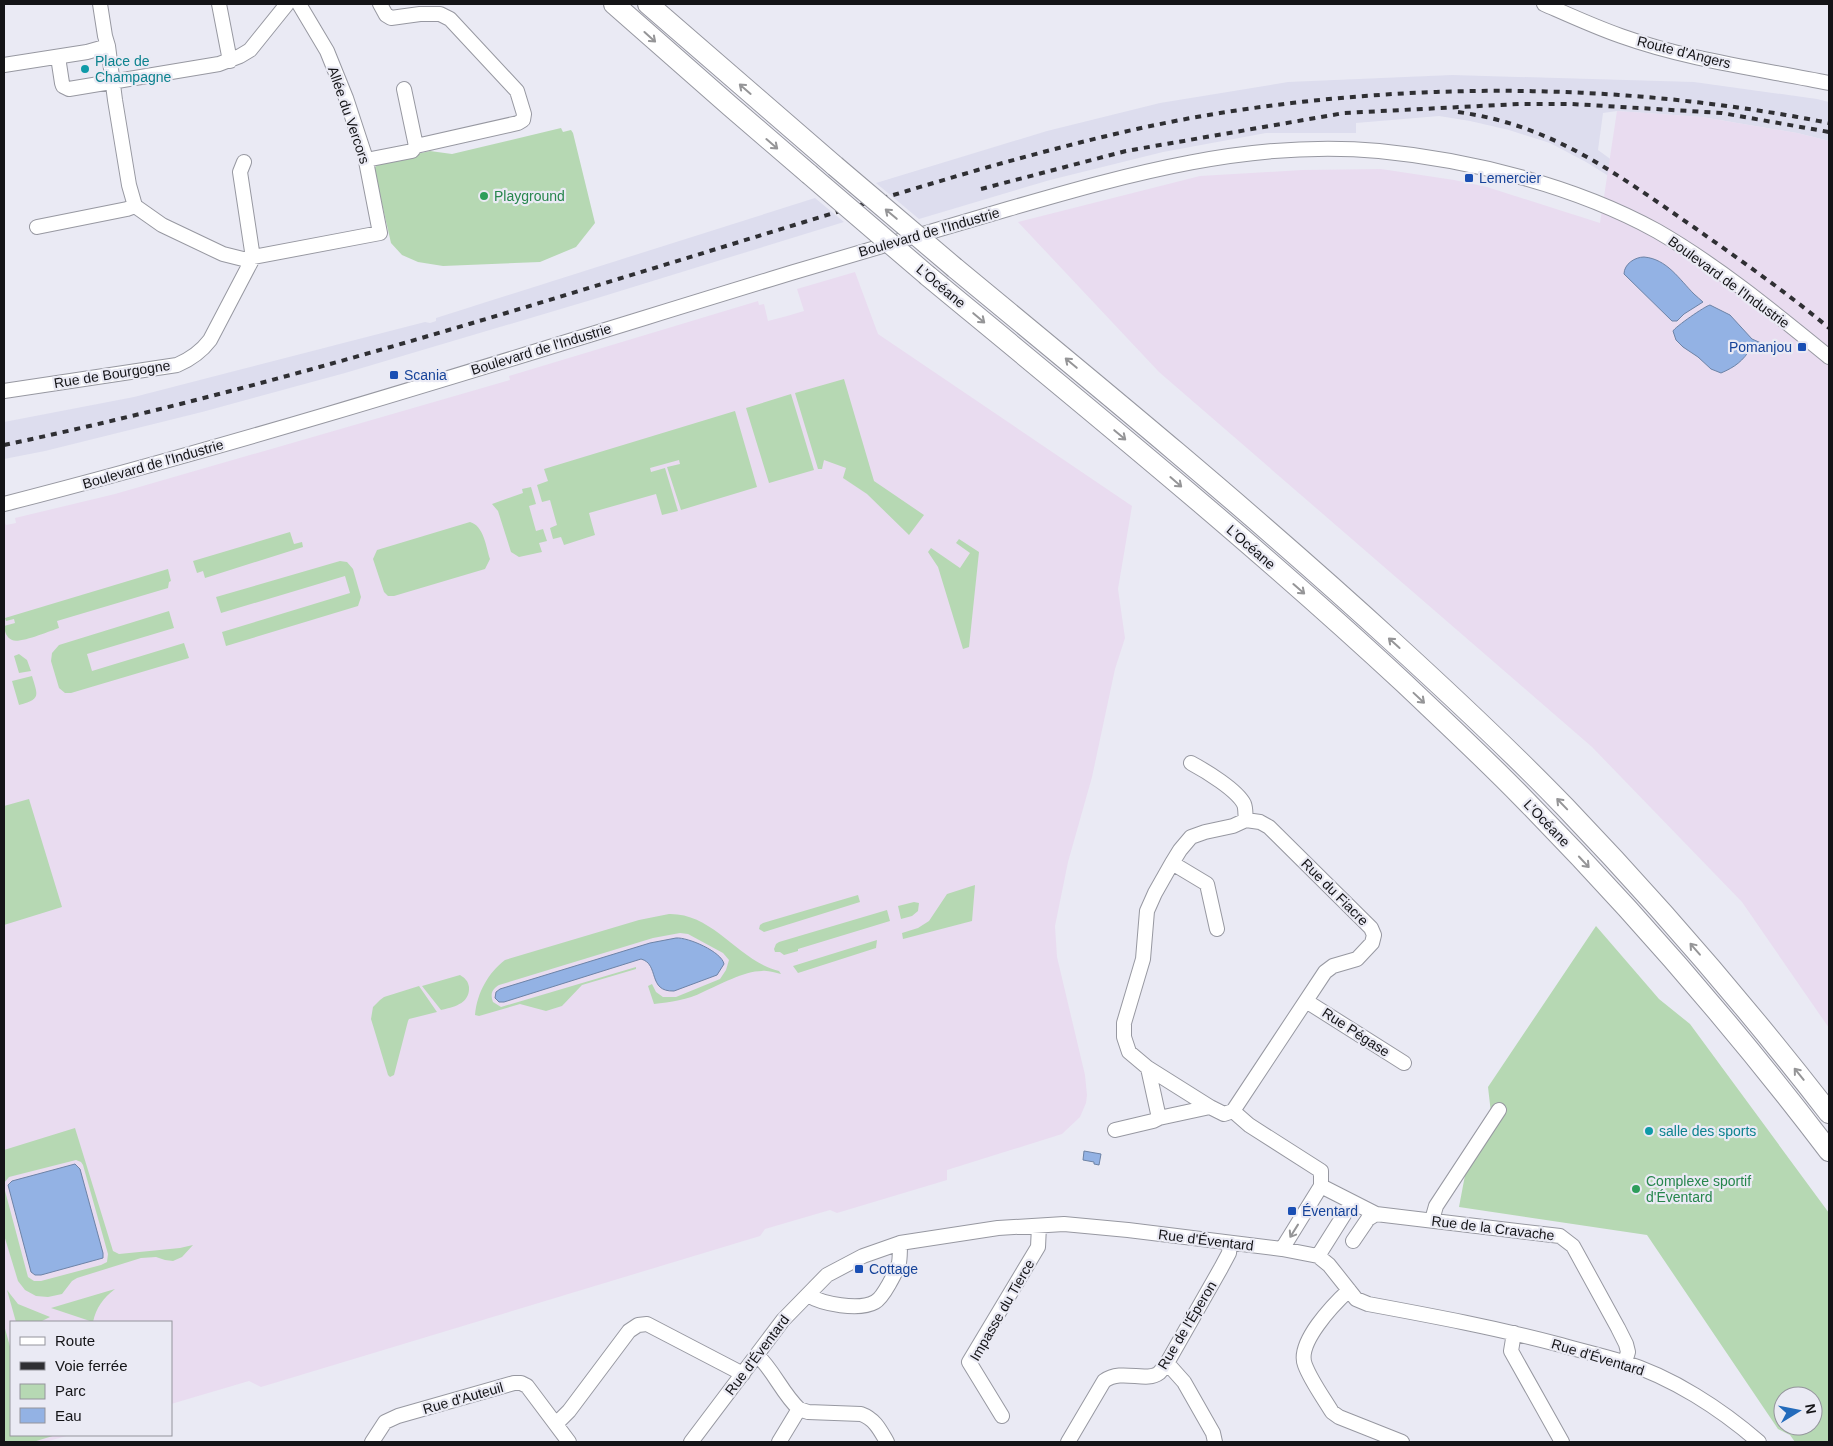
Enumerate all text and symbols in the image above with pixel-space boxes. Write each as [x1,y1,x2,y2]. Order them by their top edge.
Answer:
one-way arrow [644,31,657,42]
street label: Route d'Angers [1635,33,1733,71]
place label: Place de Champagne [95,53,171,85]
marker: Place de Champagne [79,63,91,75]
street label: Allée du Vercors [325,64,373,166]
one-way arrow [738,84,751,95]
one-way arrow [766,138,779,149]
place label: Lemercier [1479,170,1542,186]
marker: Lemercier [1463,172,1475,184]
place label: Playground [494,188,565,204]
marker: Playground [478,190,490,202]
street label: Boulevard de l'Industrie [857,204,1002,260]
one-way arrow [885,208,898,219]
street label: Boulevard de l'Industrie [1665,233,1793,331]
street label: L’Océane [913,261,969,311]
one-way arrow [972,312,985,323]
street label: Boulevard de l'Industrie [469,320,613,378]
place label: Pomanjou [1729,339,1792,355]
marker: Pomanjou [1796,341,1808,353]
street label: Rue de Bourgogne [53,357,172,391]
one-way arrow [1064,357,1077,369]
place label: Scania [404,367,447,383]
marker: Scania [388,369,400,381]
one-way arrow [1114,429,1127,441]
street label: Boulevard de l'Industrie [81,436,226,492]
one-way arrow [1170,477,1183,488]
street label: L’Océane [1223,522,1279,573]
one-way arrow [1293,583,1306,594]
one-way arrow [1388,637,1400,649]
one-way arrow [1413,692,1426,704]
street label: L’Océane [1521,796,1573,850]
one-way arrow [1556,798,1568,810]
street label: Rue du Fiacre [1298,855,1372,929]
one-way arrow [1578,856,1590,868]
one-way arrow [1690,943,1701,956]
street label: Rue Pégase [1319,1004,1393,1060]
one-way arrow [1794,1068,1805,1081]
place label: salle des sports [1659,1123,1756,1139]
marker: salle des sports [1643,1125,1655,1137]
place label: Complexe sportif d'Éventard [1646,1173,1751,1205]
marker: Complexe sportif d'Éventard [1630,1183,1642,1195]
place label: Éventard [1302,1203,1358,1219]
marker: Éventard [1286,1205,1298,1217]
street label: Rue de la Cravache [1431,1213,1556,1244]
one-way arrow [1288,1223,1298,1237]
street label: Rue d'Éventard [1157,1226,1255,1254]
street label: Impasse du Tierce [966,1256,1038,1364]
place label: Cottage [869,1261,918,1277]
marker: Cottage [853,1263,865,1275]
street label: Rue de l'Éperon [1154,1278,1220,1372]
street label: Rue d'Éventard [722,1312,792,1398]
legend [10,1321,172,1436]
text: Route [55,1332,95,1349]
street label: Rue d'Éventard [1550,1335,1646,1379]
text: Voie ferrée [55,1357,128,1374]
street label: Rue d'Auteuil [421,1379,505,1417]
text: Parc [55,1382,86,1399]
north arrow [1773,1386,1823,1436]
text: N [1802,1402,1820,1415]
text: Eau [55,1407,82,1424]

